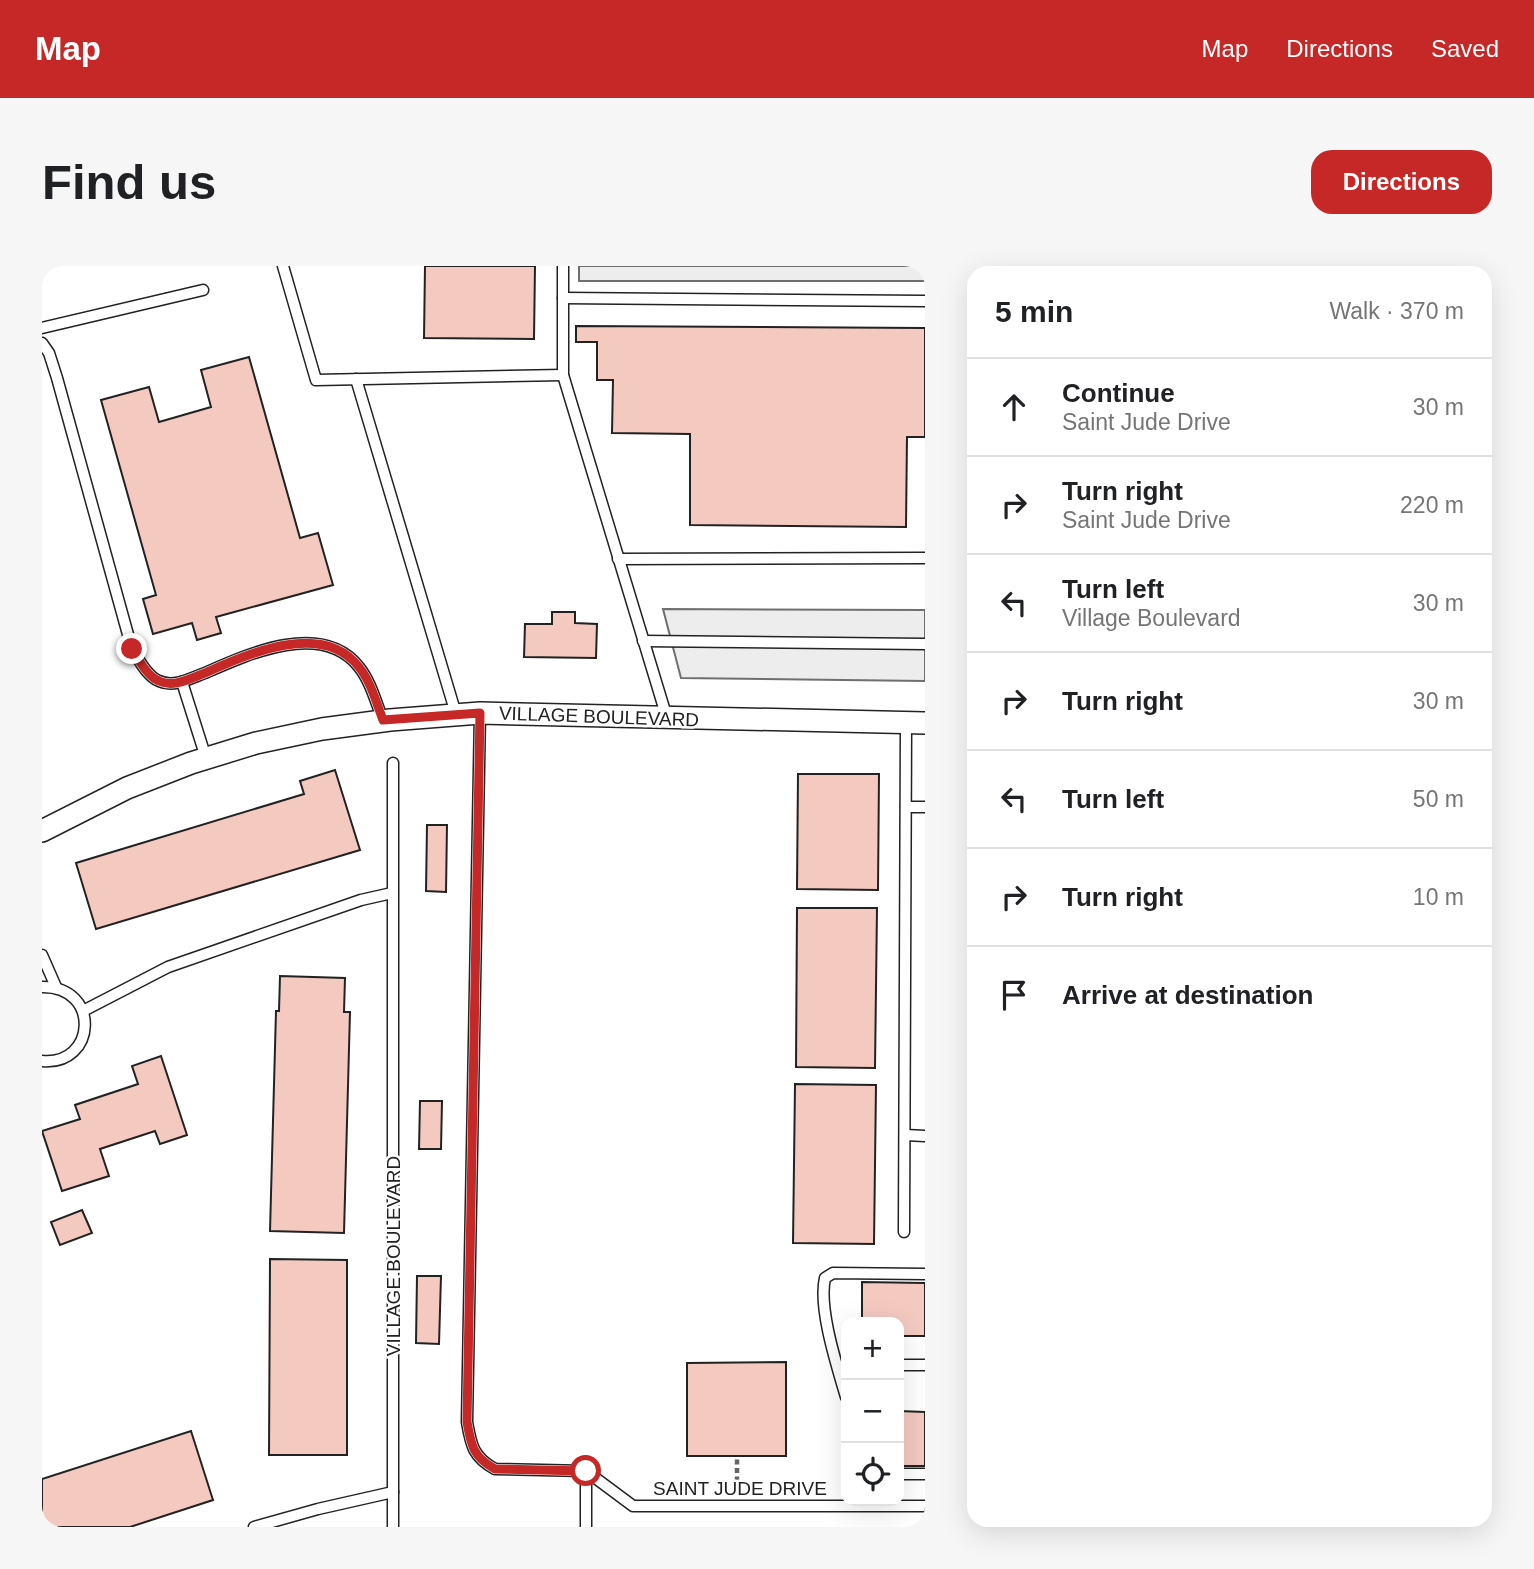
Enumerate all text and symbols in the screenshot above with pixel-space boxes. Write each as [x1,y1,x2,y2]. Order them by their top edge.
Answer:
text: Map [35,30,101,67]
text: Map [1202,35,1248,62]
text: Directions [1286,35,1393,62]
text: Saved [1431,35,1499,62]
button: Directions [1311,150,1492,214]
text: Find us [42,155,216,209]
text: 5 min [995,295,1073,328]
text: Walk · 370 m [1329,298,1464,324]
text: Continue [1062,378,1175,408]
icon: ahead [995,388,1033,426]
text: 30 m [1413,394,1464,420]
text: Saint Jude Drive [1062,409,1231,435]
text: Turn right [1062,476,1183,506]
icon: right [995,486,1033,524]
text: 220 m [1400,492,1464,518]
text: Saint Jude Drive [1062,507,1231,533]
text: Turn left [1062,574,1164,604]
icon: left [995,584,1033,622]
text: 30 m [1413,590,1464,616]
text: Village Boulevard [1062,605,1241,631]
route end [116,633,147,664]
icon: right [995,682,1033,720]
text: Turn right [1062,686,1183,716]
text: 30 m [1413,688,1464,714]
street label: VILLAGE BOULEVARD [499,703,699,730]
icon: left [995,780,1033,818]
text: Turn left [1062,784,1164,814]
text: 50 m [1413,786,1464,812]
icon: right [995,878,1033,916]
text: Turn right [1062,882,1183,912]
text: 10 m [1413,884,1464,910]
icon: arrive [995,976,1033,1014]
text: Arrive at destination [1062,980,1313,1010]
street label: VILLAGE BOULEVARD [383,1156,404,1356]
map controls [841,1317,904,1506]
button: + [841,1317,904,1380]
button: − [841,1380,904,1443]
button: locate [841,1443,904,1506]
route start [570,1455,601,1486]
street label: SAINT JUDE DRIVE [653,1478,827,1499]

